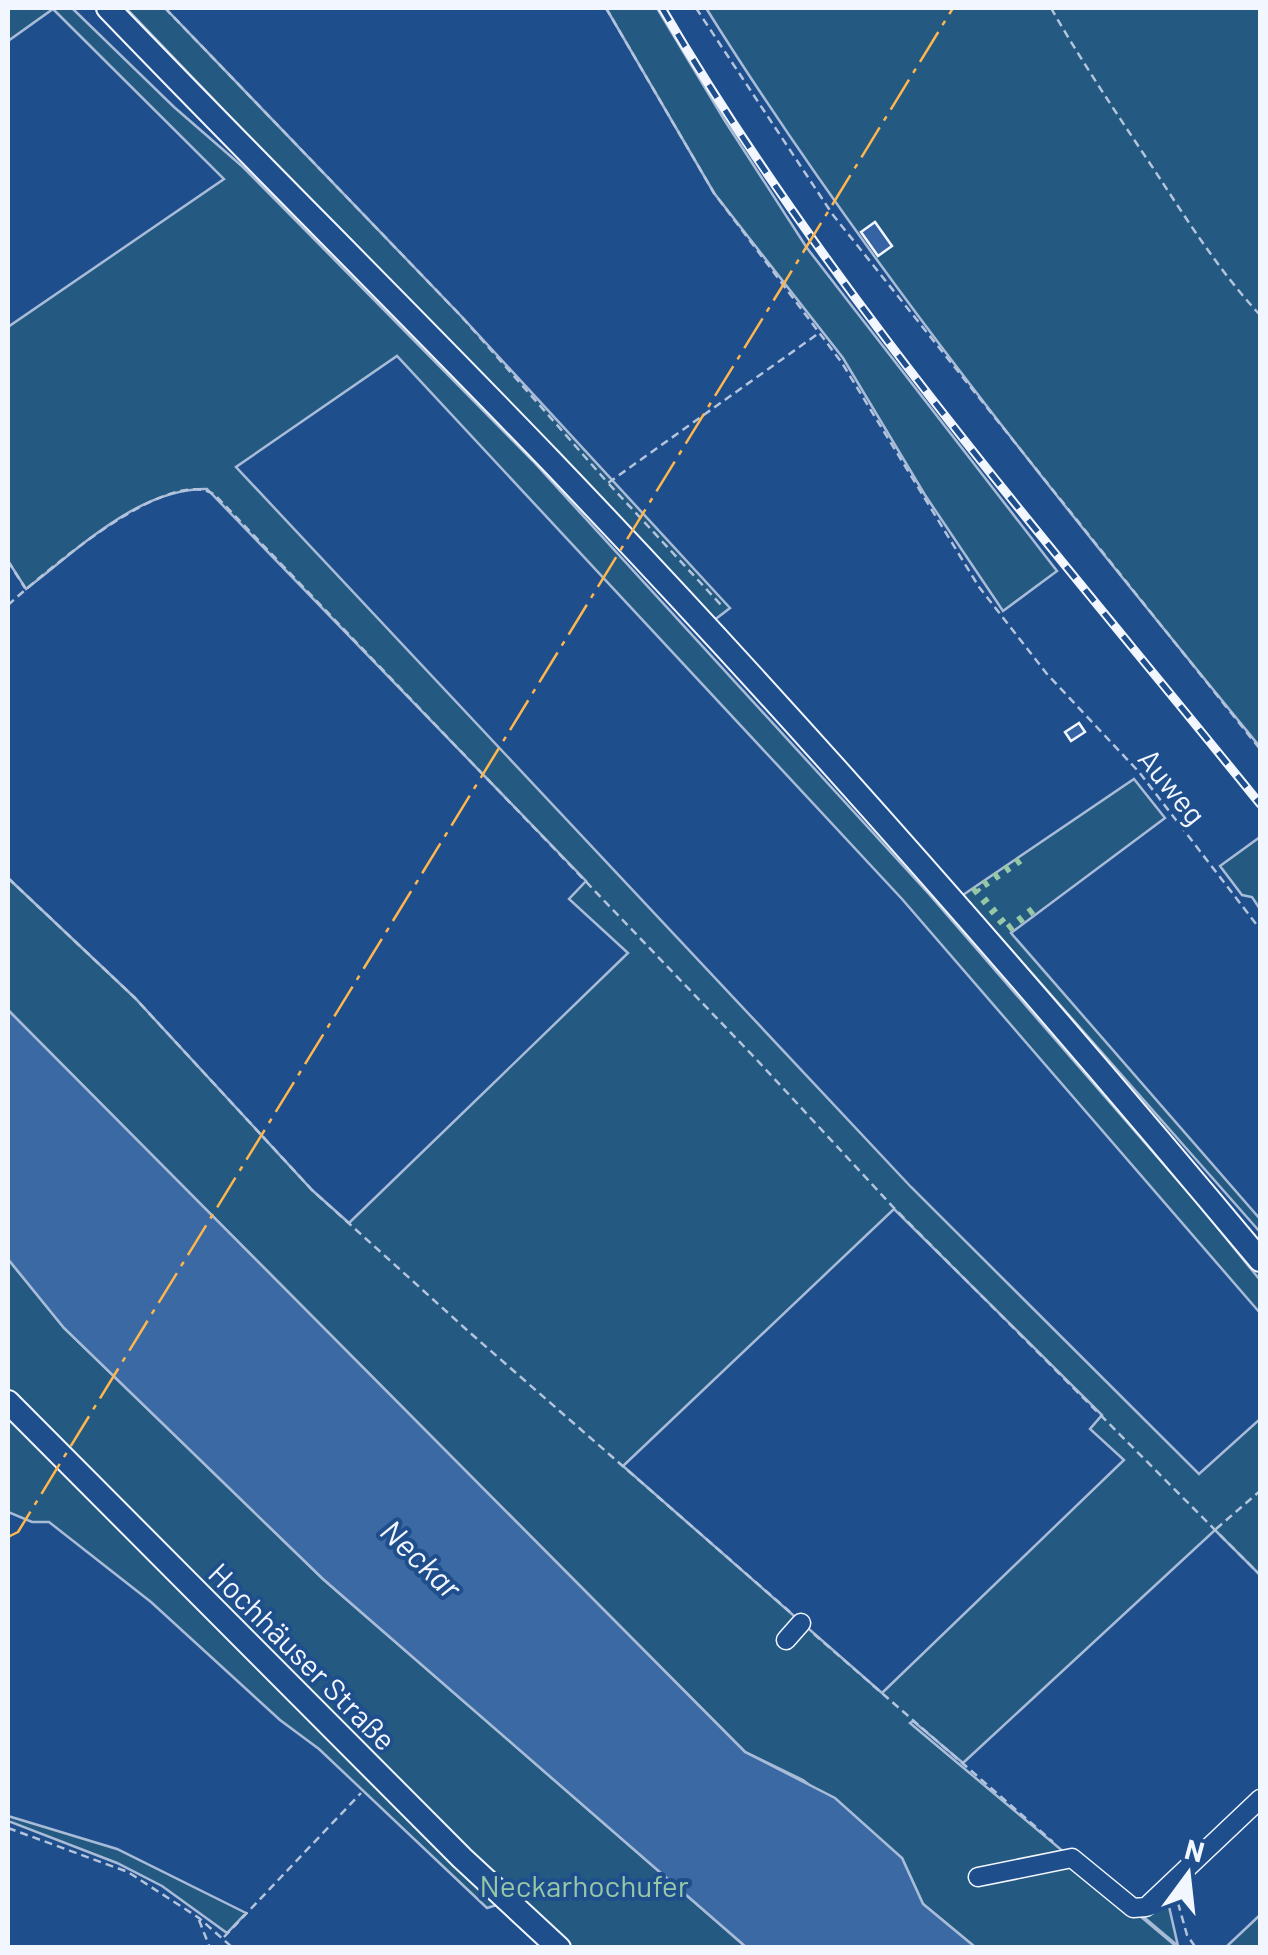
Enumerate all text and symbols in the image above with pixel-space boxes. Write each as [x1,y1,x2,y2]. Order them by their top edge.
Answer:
street label: Auweg [1131,741,1215,831]
water label: Neckar [374,1511,471,1607]
street label: Hochhäuser Straße [202,1555,404,1757]
north arrow [1138,1825,1238,1925]
text: N [1181,1831,1208,1869]
park label: Neckarhochufer [479,1867,689,1903]

